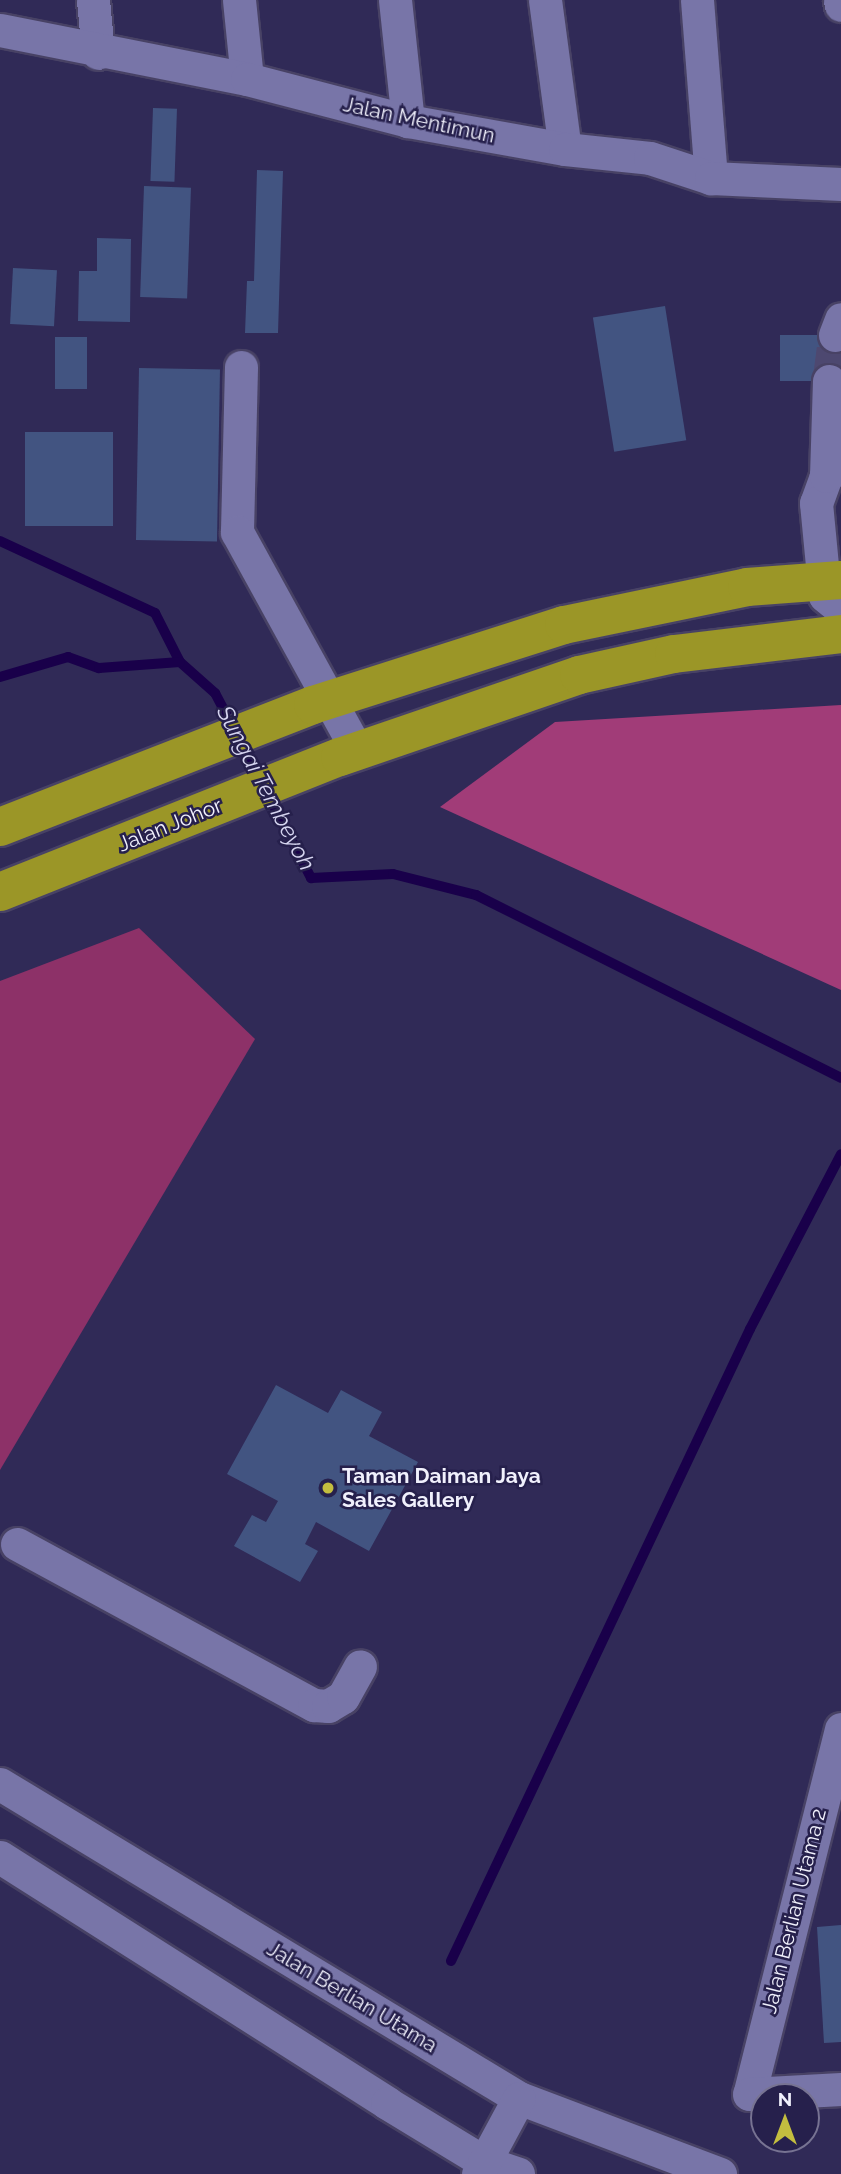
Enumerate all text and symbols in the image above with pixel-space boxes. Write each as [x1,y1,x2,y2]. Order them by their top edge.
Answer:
street label: Jalan Mentimun [341,92,497,148]
water label: Sungai Tembeyoh [211,700,321,876]
street label: Jalan Johor [114,793,226,857]
place label: Taman Daiman Jaya Sales Gallery [342,1463,541,1513]
marker: Taman Daiman Jaya Sales Gallery [320,1480,336,1496]
street label: Jalan Berlian Utama 2 [756,1806,832,2016]
street label: Jalan Berlian Utama [262,1936,442,2058]
north arrow [750,2083,820,2153]
text: N [778,2088,792,2110]

